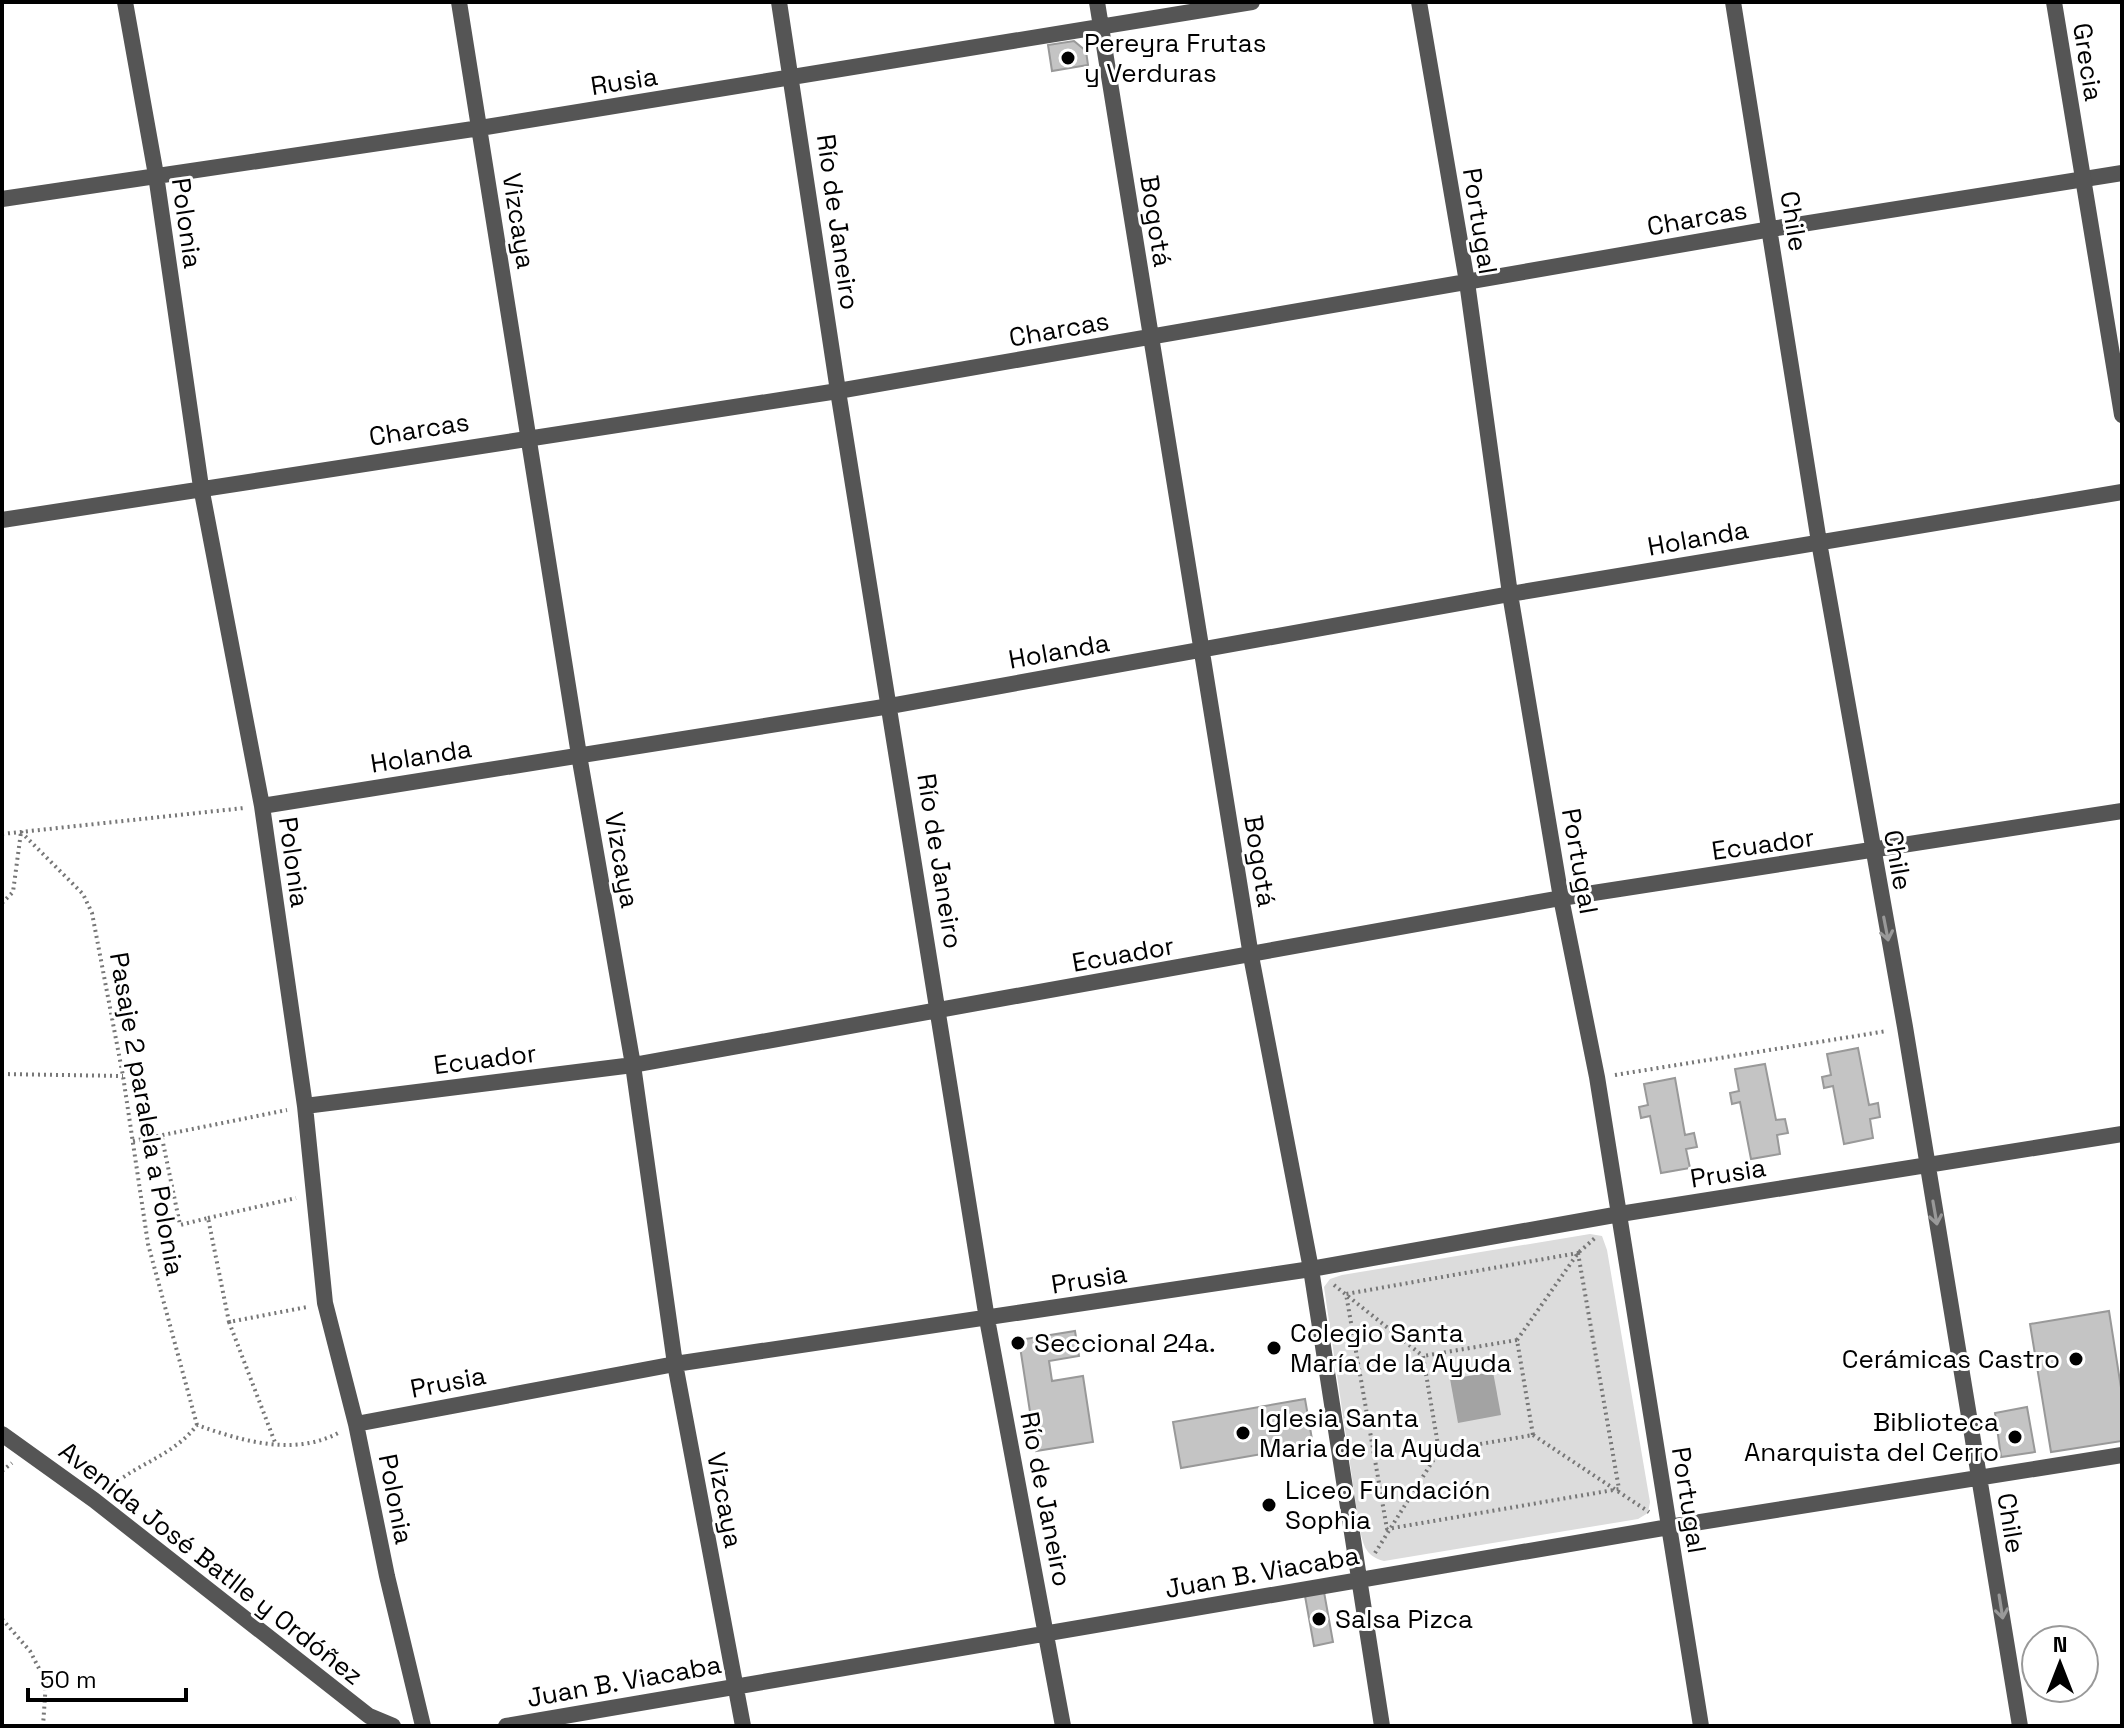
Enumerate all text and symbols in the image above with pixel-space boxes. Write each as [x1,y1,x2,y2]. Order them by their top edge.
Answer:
street label: Grecia [2065,20,2111,104]
place label: Pereyra Frutas y Verduras [1084,26,1266,90]
marker: Pereyra Frutas y Verduras [1059,49,1077,67]
street label: Rusia [588,59,660,103]
street label: Río de Janeiro [809,132,867,312]
street label: Portugal [1455,166,1505,276]
street label: Vizcaya [495,171,543,271]
street label: Bogotá [1132,173,1180,269]
street label: Polonia [164,176,210,270]
street label: Chile [1772,188,1816,254]
street label: Charcas [1644,192,1750,244]
street label: Charcas [1006,303,1112,355]
street label: Charcas [366,404,472,454]
street label: Holanda [1645,512,1751,564]
street label: Holanda [1006,625,1112,677]
street label: Holanda [368,731,474,781]
street label: Río de Janeiro [909,771,971,951]
street label: Portugal [1554,805,1606,917]
street label: Vizcaya [597,810,647,911]
street label: Bogotá [1236,813,1284,909]
street label: Polonia [271,815,317,909]
street label: Ecuador [1709,820,1817,868]
street label: Chile [1876,827,1920,893]
one-way arrow [1880,916,1895,941]
street label: Ecuador [1069,928,1177,980]
street label: Pasaje 2 paralela a Polonia [102,950,192,1278]
street label: Ecuador [432,1036,538,1082]
street label: Prusia [1688,1150,1768,1196]
one-way arrow [1928,1200,1943,1225]
street label: Prusia [1049,1256,1129,1302]
place label: Colegio Santa María de la Ayuda [1290,1316,1512,1380]
place label: Seccional 24a. [1034,1326,1216,1360]
marker: Seccional 24a. [1009,1334,1027,1352]
marker: Colegio Santa María de la Ayuda [1265,1339,1283,1357]
place label: Cerámicas Castro [1842,1342,2060,1376]
marker: Cerámicas Castro [2067,1350,2085,1368]
street label: Prusia [407,1358,489,1406]
place label: Iglesia Santa Maria de la Ayuda [1259,1401,1481,1465]
place label: Biblioteca Anarquista del Cerro [1744,1405,1999,1469]
street label: Río de Janeiro [1012,1409,1080,1589]
marker: Iglesia Santa Maria de la Ayuda [1234,1424,1252,1442]
marker: Biblioteca Anarquista del Cerro [2006,1428,2024,1446]
street label: Avenida José Batlle y Ordóñez [52,1434,370,1692]
street label: Portugal [1664,1445,1714,1555]
street label: Vizcaya [699,1449,751,1551]
street label: Polonia [371,1451,421,1547]
place label: Liceo Fundación Sophia [1285,1473,1490,1537]
street label: Chile [1989,1490,2033,1556]
marker: Liceo Fundación Sophia [1260,1496,1278,1514]
street label: Juan B. Viacaba [1162,1538,1362,1606]
one-way arrow [1994,1594,2009,1619]
place label: Salsa Pizca [1335,1602,1473,1636]
marker: Salsa Pizca [1310,1610,1328,1628]
north arrow [2020,1624,2100,1704]
text: N [2053,1630,2067,1658]
street label: Juan B. Viacaba [524,1647,724,1715]
scale bar [28,1652,186,1702]
text: 50 m [40,1664,97,1695]

